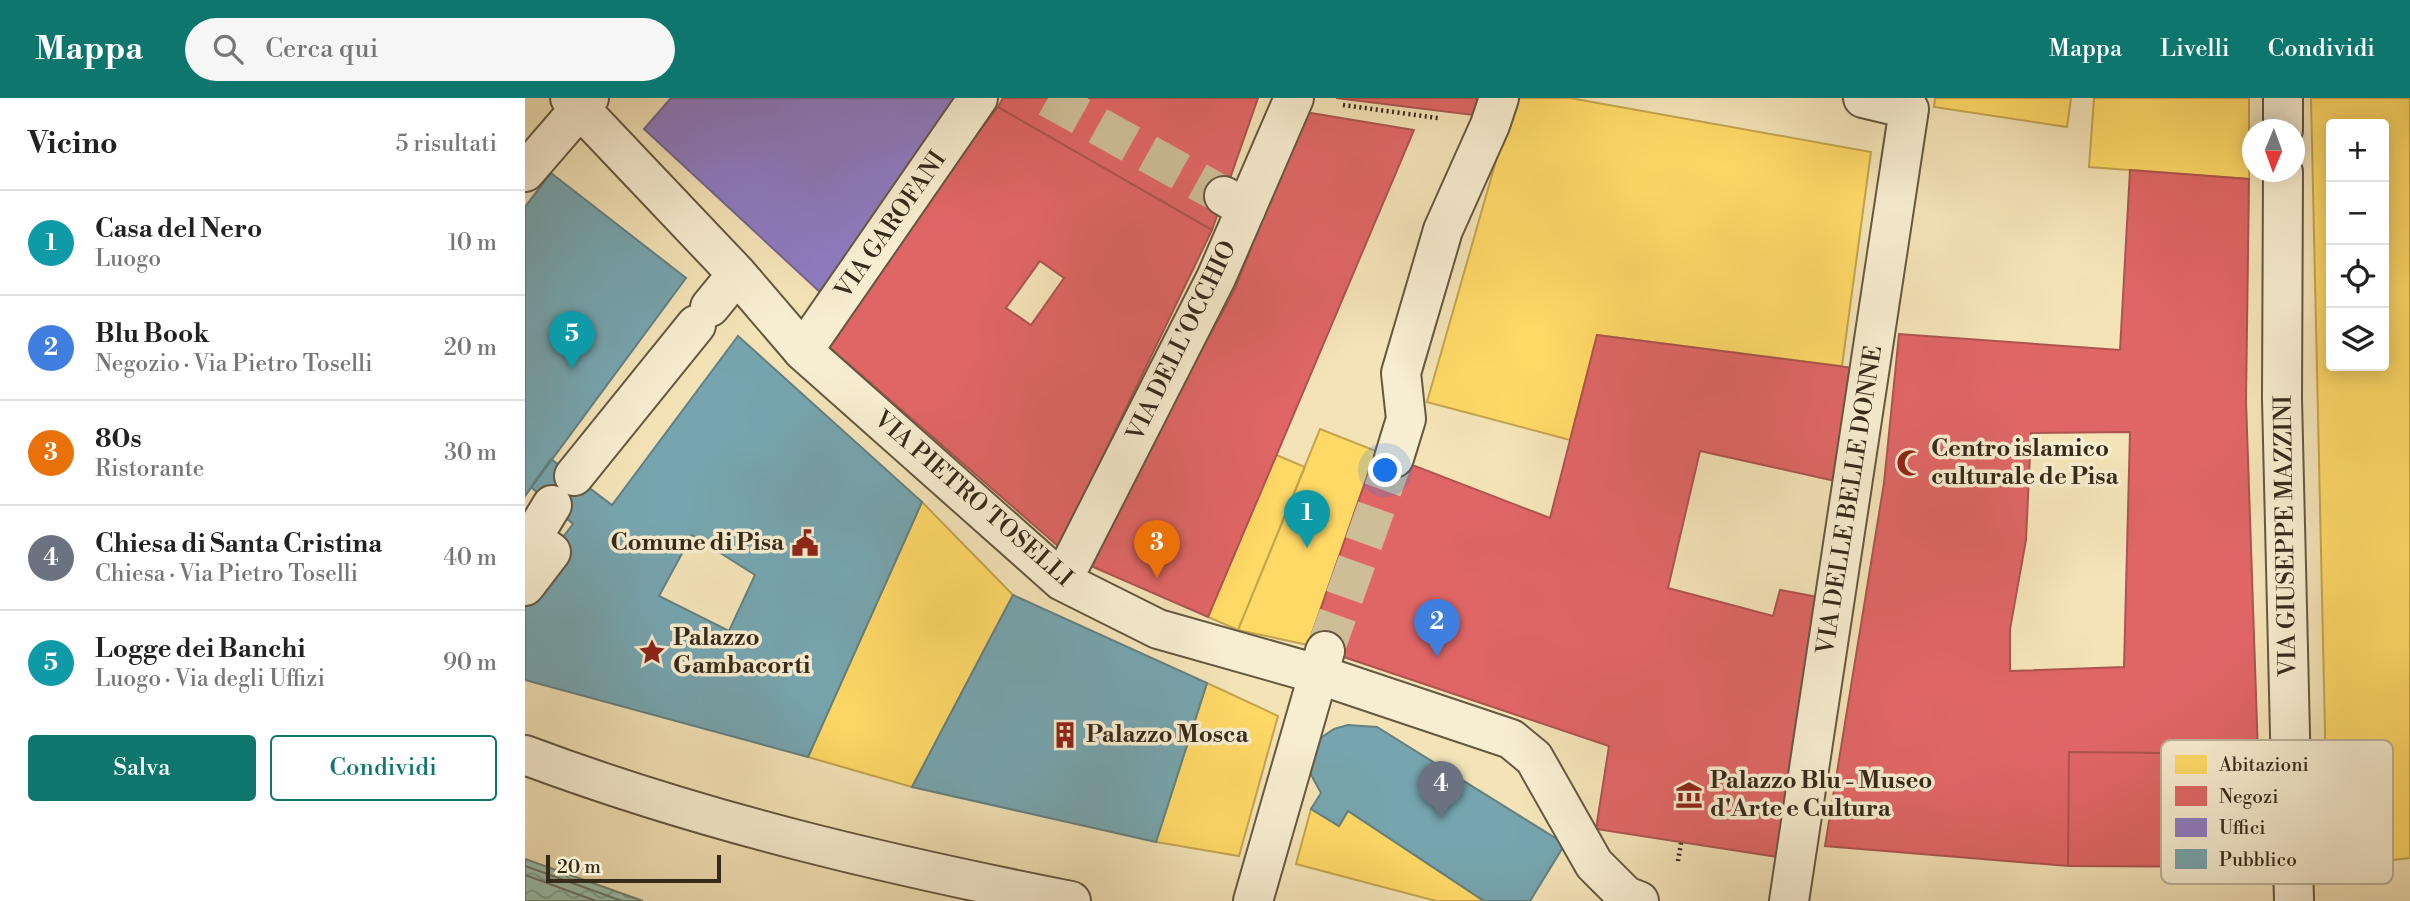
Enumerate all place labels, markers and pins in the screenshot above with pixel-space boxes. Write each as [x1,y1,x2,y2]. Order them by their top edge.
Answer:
pin: 5 [549,311,595,369]
place label: Centro islamico culturale de Pisa [1931,434,2119,492]
mosque icon: Centro islamico culturale de Pisa [1895,448,1925,478]
pin: 1 [1284,490,1330,548]
pin: 3 [1134,520,1180,578]
place label: Comune di Pisa [610,528,785,558]
public building icon: Comune di Pisa [790,528,820,558]
pin: 2 [1414,599,1460,657]
place label: Palazzo Gambacorti [673,623,811,681]
place icon: Palazzo Gambacorti [637,637,667,667]
building icon: Palazzo Mosca [1050,720,1080,750]
place label: Palazzo Mosca [1086,720,1250,750]
pin: 4 [1418,761,1464,819]
place label: Palazzo Blu - Museo d'Arte e Cultura [1710,766,1933,824]
museum icon: Palazzo Blu - Museo d'Arte e Cultura [1674,780,1704,810]

